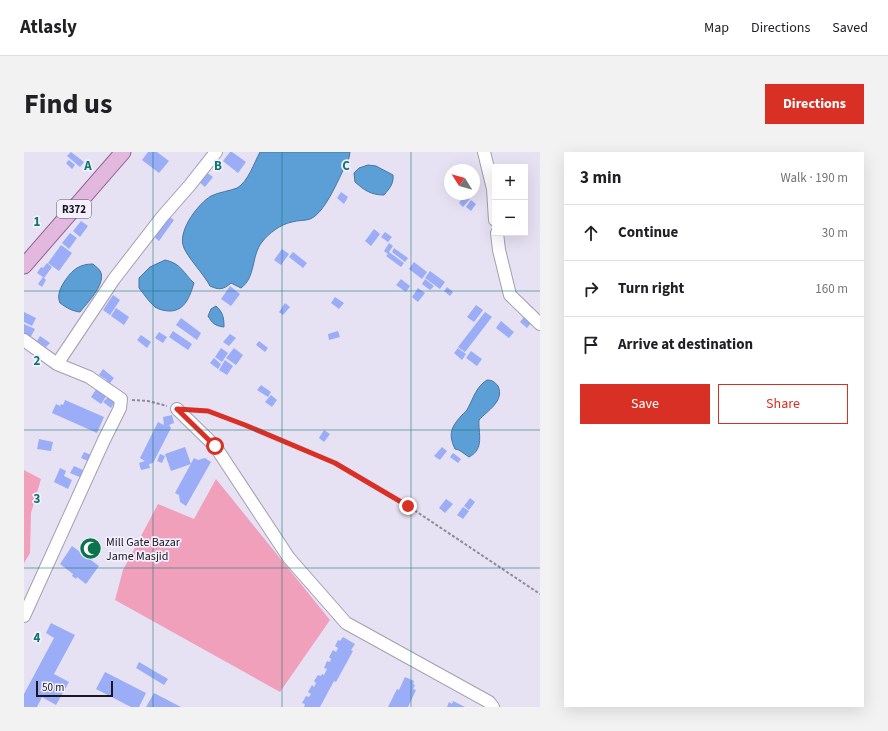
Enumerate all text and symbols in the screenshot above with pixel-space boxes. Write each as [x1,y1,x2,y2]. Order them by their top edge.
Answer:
text: Atlasly [20,14,77,41]
text: Map [704,18,729,38]
text: Directions [751,18,810,38]
text: Saved [832,18,868,38]
text: Find us [24,84,112,124]
button: Directions [765,84,864,124]
text: A [83,157,92,175]
text: B [214,157,222,175]
text: C [342,157,350,175]
north arrow [444,164,480,200]
map controls [492,164,528,236]
button: + [492,164,528,200]
text: 3 min [580,166,621,190]
text: Walk · 190 m [780,169,848,187]
road number: R372 [57,200,91,218]
button: − [492,200,528,236]
text: 1 [34,213,41,231]
icon: ahead [580,222,602,244]
text: Continue [618,222,678,243]
text: 30 m [822,224,848,242]
icon: right [580,278,602,300]
text: Turn right [618,278,684,299]
text: 160 m [815,280,848,298]
icon: arrive [580,334,602,356]
text: Arrive at destination [618,334,753,355]
text: 2 [34,352,41,370]
button: Save [580,384,710,424]
button: Share [718,384,848,424]
route start [206,437,224,455]
text: 3 [34,490,41,508]
route end [399,497,417,515]
place label: Mill Gate Bazar Jame Masjid [106,534,181,565]
mosque icon: Mill Gate Bazar Jame Masjid [77,536,103,562]
text: 4 [34,629,41,647]
scale bar [36,679,113,698]
text: 50 m [42,680,64,695]

